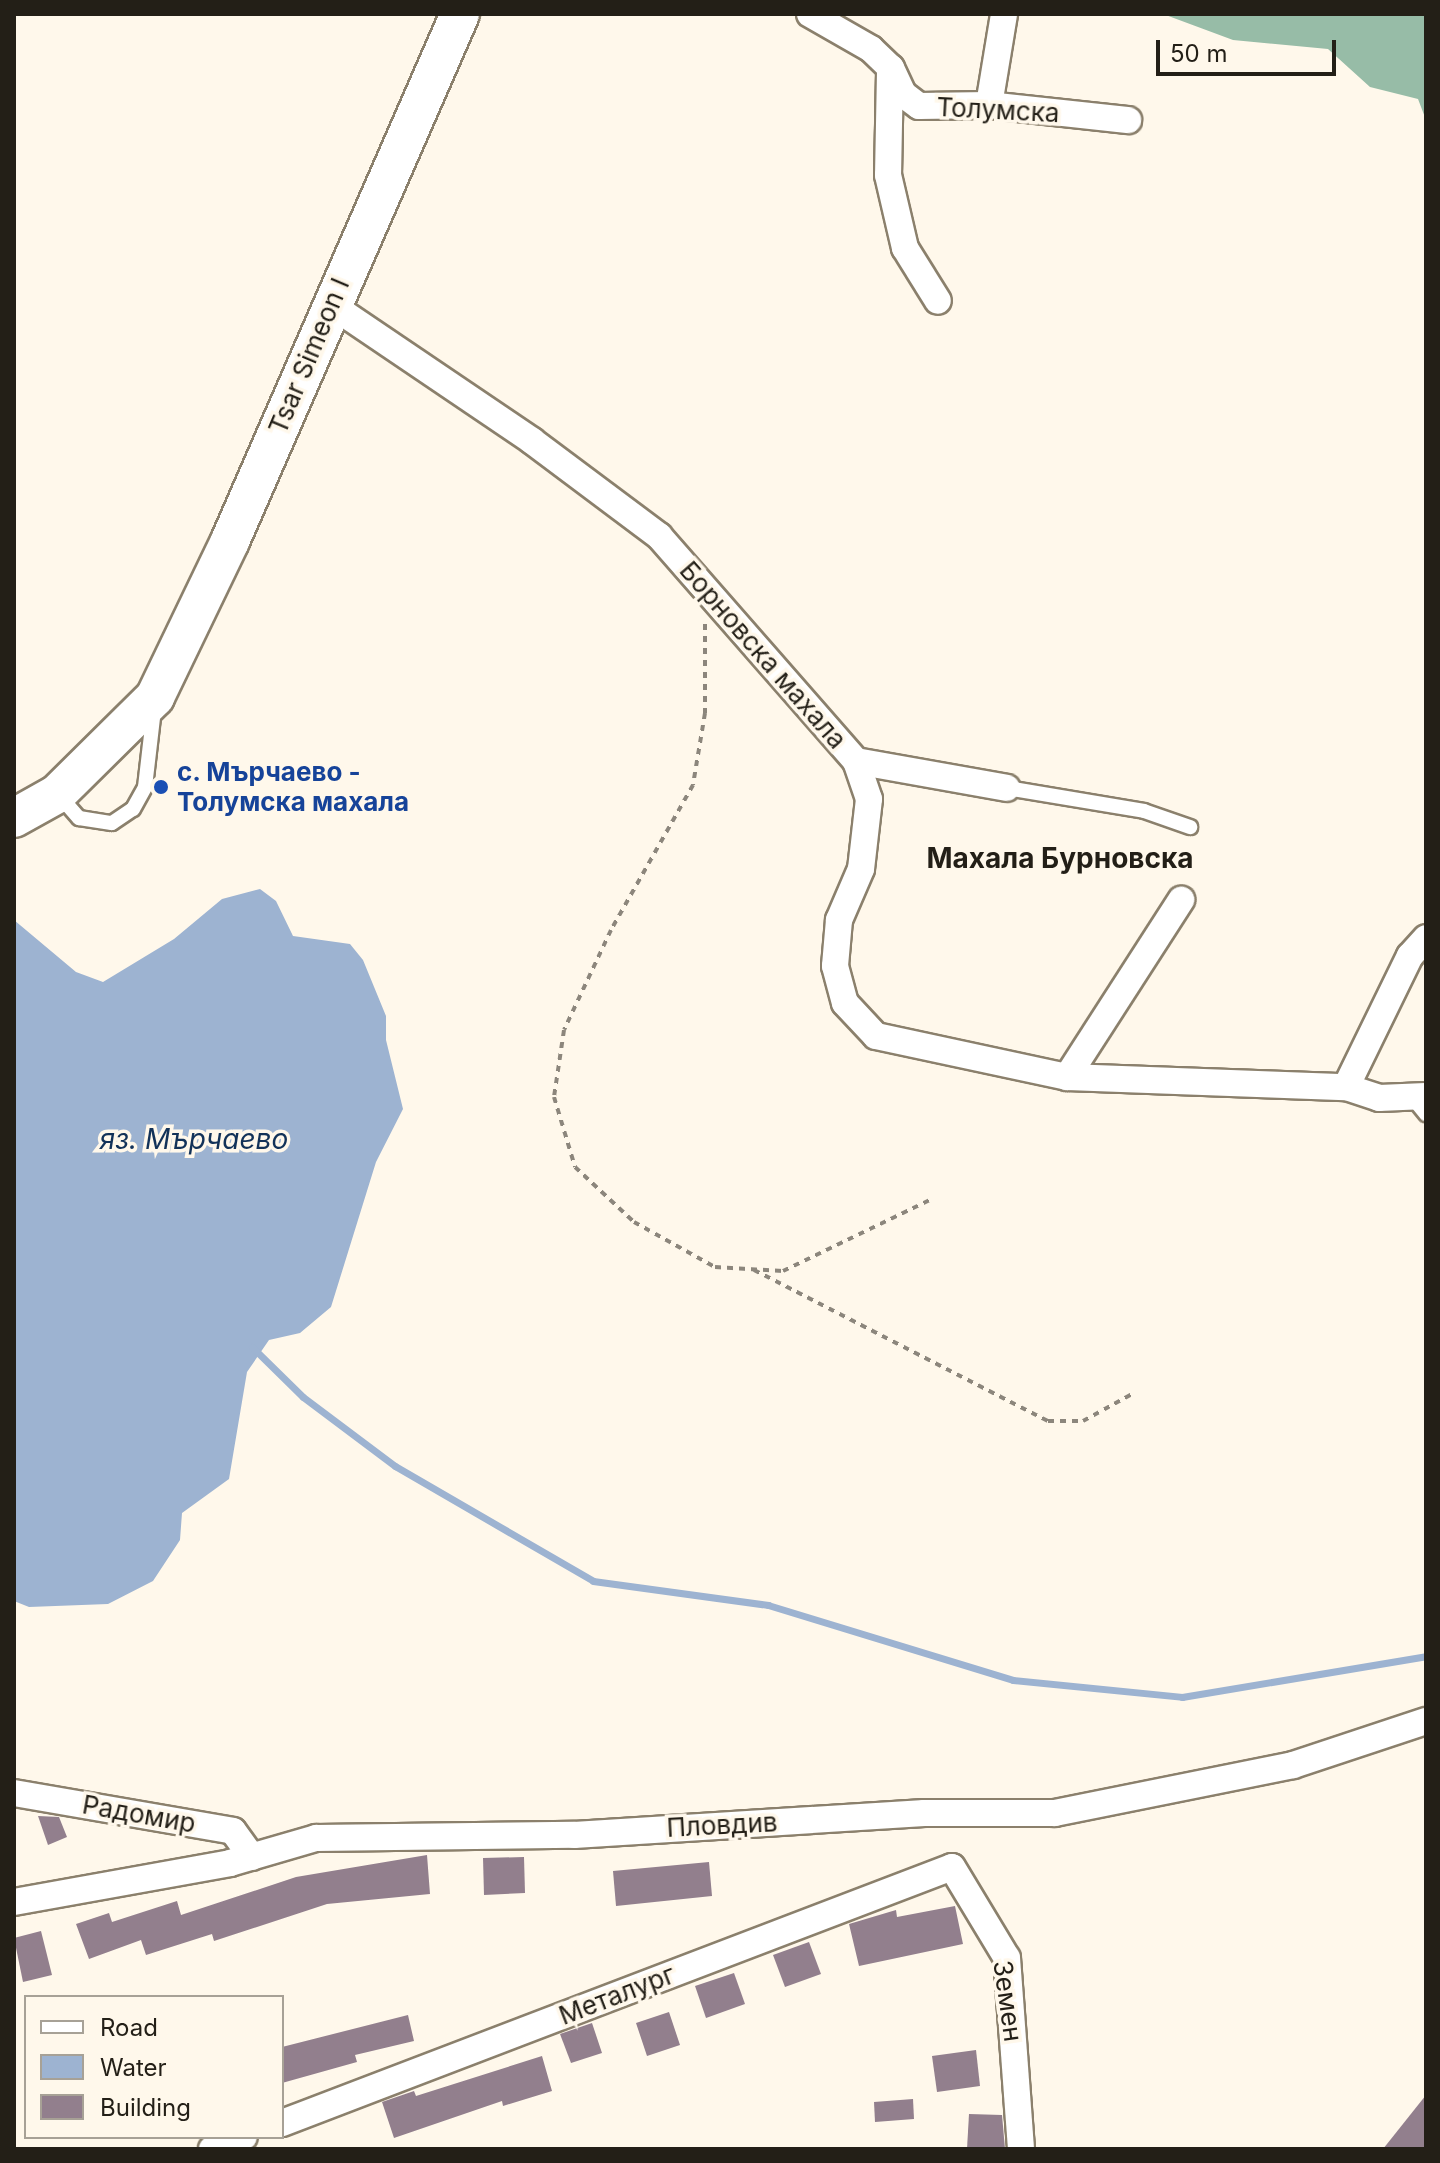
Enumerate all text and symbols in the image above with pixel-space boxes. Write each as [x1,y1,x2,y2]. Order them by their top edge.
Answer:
scale bar [1160,24,1340,74]
text: 50 m [1170,39,1228,68]
street label: Толумска [936,91,1060,129]
street label: Tsar Simeon I [262,273,356,439]
street label: Борновска махала [673,555,853,755]
place label: с. Мърчаево - Толумска махала [177,756,409,818]
marker: с. Мърчаево - Толумска махала [152,778,170,796]
district label: Махала Бурновска [926,841,1194,875]
water label: яз. Мърчаево [100,1122,288,1156]
street label: Радомир [80,1789,198,1839]
street label: Пловдив [666,1807,778,1843]
street label: Земен [987,1958,1029,2044]
street label: Металург [555,1959,679,2031]
legend [24,1995,284,2139]
text: Road [100,2013,158,2042]
text: Water [100,2053,167,2082]
text: Building [100,2093,191,2122]

